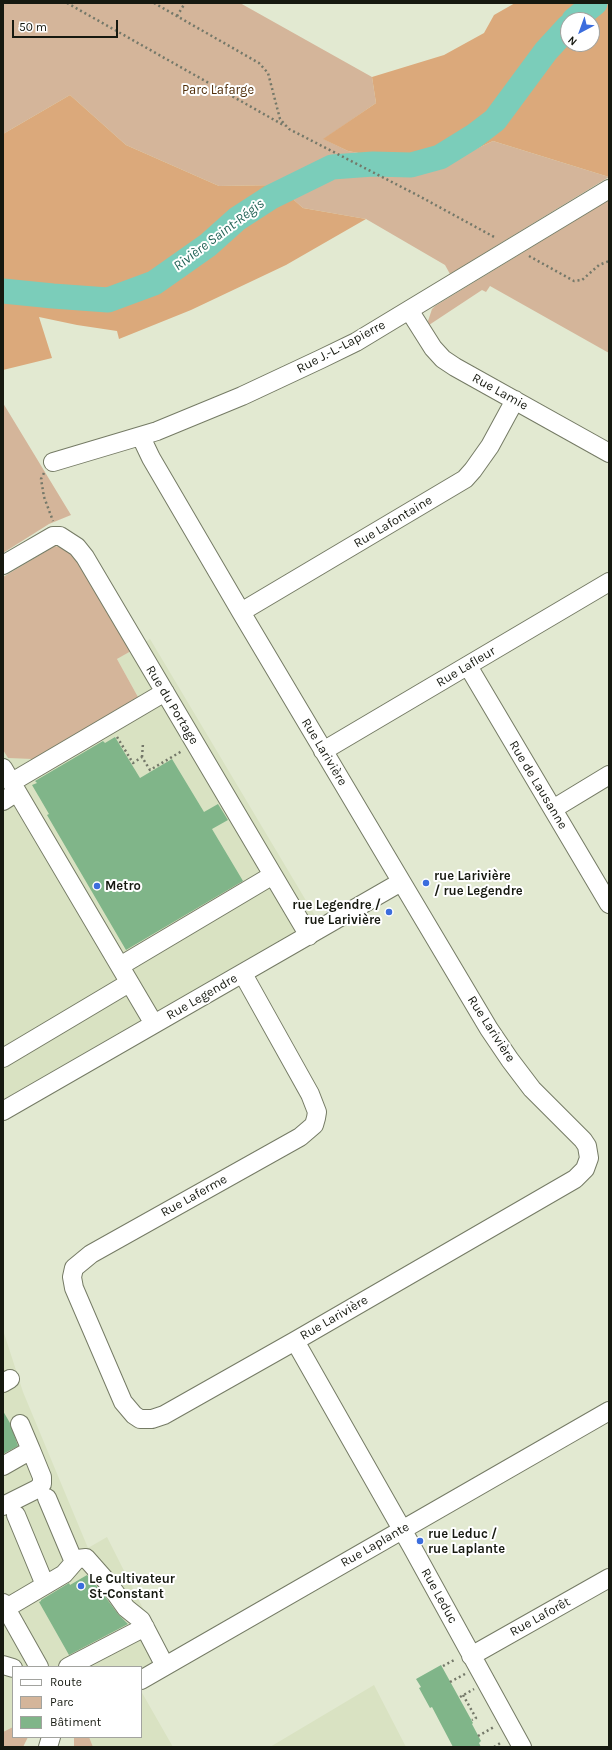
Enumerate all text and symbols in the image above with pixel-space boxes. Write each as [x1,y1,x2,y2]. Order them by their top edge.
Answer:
scale bar [14,12,120,38]
north arrow [560,12,600,52]
text: 50 m [19,20,47,34]
text: N [565,33,580,48]
park label: Parc Lafarge [182,82,254,98]
water label: Rivière Saint-Régis [170,195,268,275]
street label: Rue J.-L.-Lapierre [294,317,388,377]
street label: Rue Lamie [469,370,531,414]
street label: Rue Lafontaine [351,492,435,552]
street label: Rue Lafleur [434,643,498,691]
street label: Rue du Portage [142,663,202,747]
street label: Rue Larivière [298,715,350,789]
street label: Rue de Lausanne [505,738,571,832]
place label: rue Larivière / rue Legendre [434,868,523,899]
place label: Metro [105,878,141,894]
marker: rue Larivière / rue Legendre [421,878,431,888]
marker: Metro [92,881,102,891]
place label: rue Legendre / rue Larivière [292,897,381,928]
marker: rue Legendre / rue Larivière [384,907,394,917]
street label: Rue Legendre [164,970,240,1024]
street label: Rue Larivière [464,993,518,1065]
street label: Rue Laferme [158,1171,230,1221]
street label: Rue Larivière [297,1292,371,1344]
street label: Rue Laplante [338,1519,412,1571]
place label: rue Leduc / rue Laplante [428,1526,505,1557]
marker: rue Leduc / rue Laplante [415,1536,425,1546]
street label: Rue Leduc [417,1566,461,1626]
place label: Le Cultivateur St-Constant [89,1571,175,1602]
marker: Le Cultivateur St-Constant [76,1581,86,1591]
street label: Rue Laforêt [507,1594,573,1640]
legend [12,1666,142,1738]
text: Route [50,1675,82,1689]
text: Parc [50,1695,74,1709]
text: Bâtiment [50,1715,101,1729]

